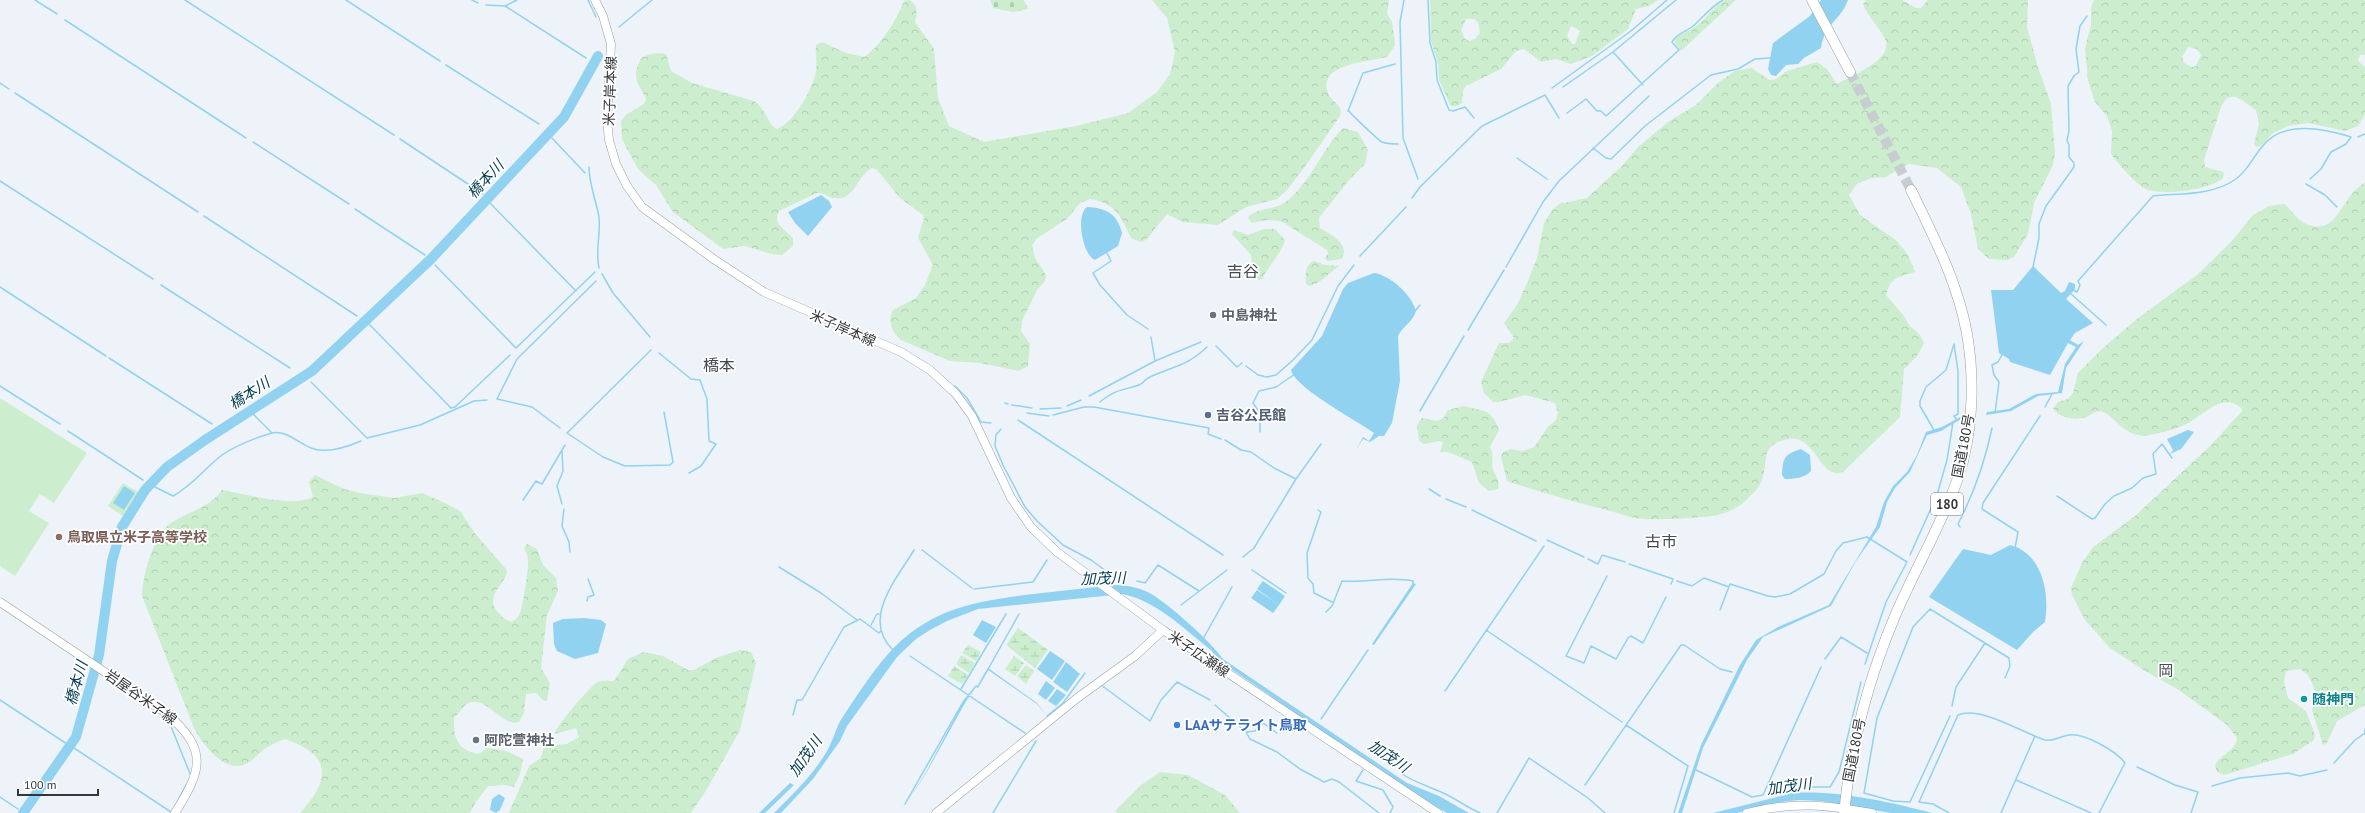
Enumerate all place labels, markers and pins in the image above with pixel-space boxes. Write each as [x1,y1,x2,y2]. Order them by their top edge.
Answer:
place label: 中島神社 [1221,306,1277,324]
marker: 中島神社 [1208,310,1218,320]
place label: 吉谷公民館 [1216,406,1286,424]
marker: 吉谷公民館 [1203,410,1213,420]
place label: 鳥取県立米子高等学校 [67,528,207,546]
marker: 鳥取県立米子高等学校 [54,532,64,542]
place label: 随神門 [2312,690,2354,708]
marker: 随神門 [2299,694,2309,704]
place label: LAAサテライト鳥取 [1185,716,1307,734]
marker: LAAサテライト鳥取 [1172,720,1182,730]
place label: 阿陀萱神社 [484,731,554,749]
marker: 阿陀萱神社 [471,735,481,745]

